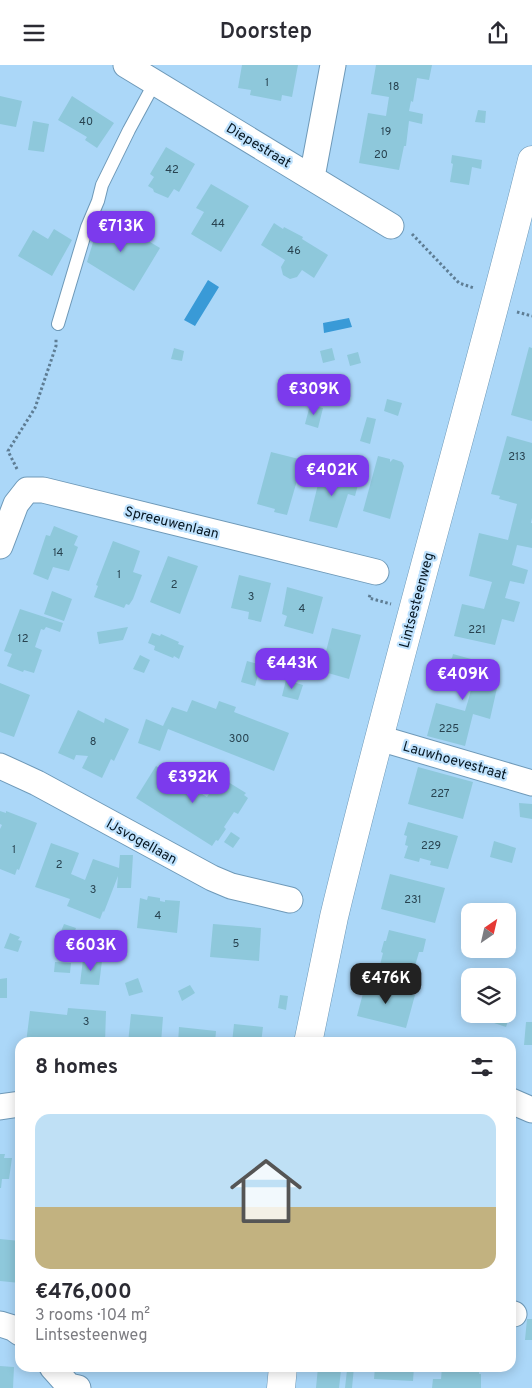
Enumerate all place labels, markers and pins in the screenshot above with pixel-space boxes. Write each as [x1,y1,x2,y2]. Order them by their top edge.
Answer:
pin: €713K [86,211,156,253]
pin: €309K [279,373,349,416]
pin: €402K [297,455,367,497]
pin: €443K [257,647,327,690]
pin: €409K [428,659,498,701]
pin: €392K [158,761,228,804]
pin: €603K [56,929,126,972]
pin: €476K [351,963,421,1005]

